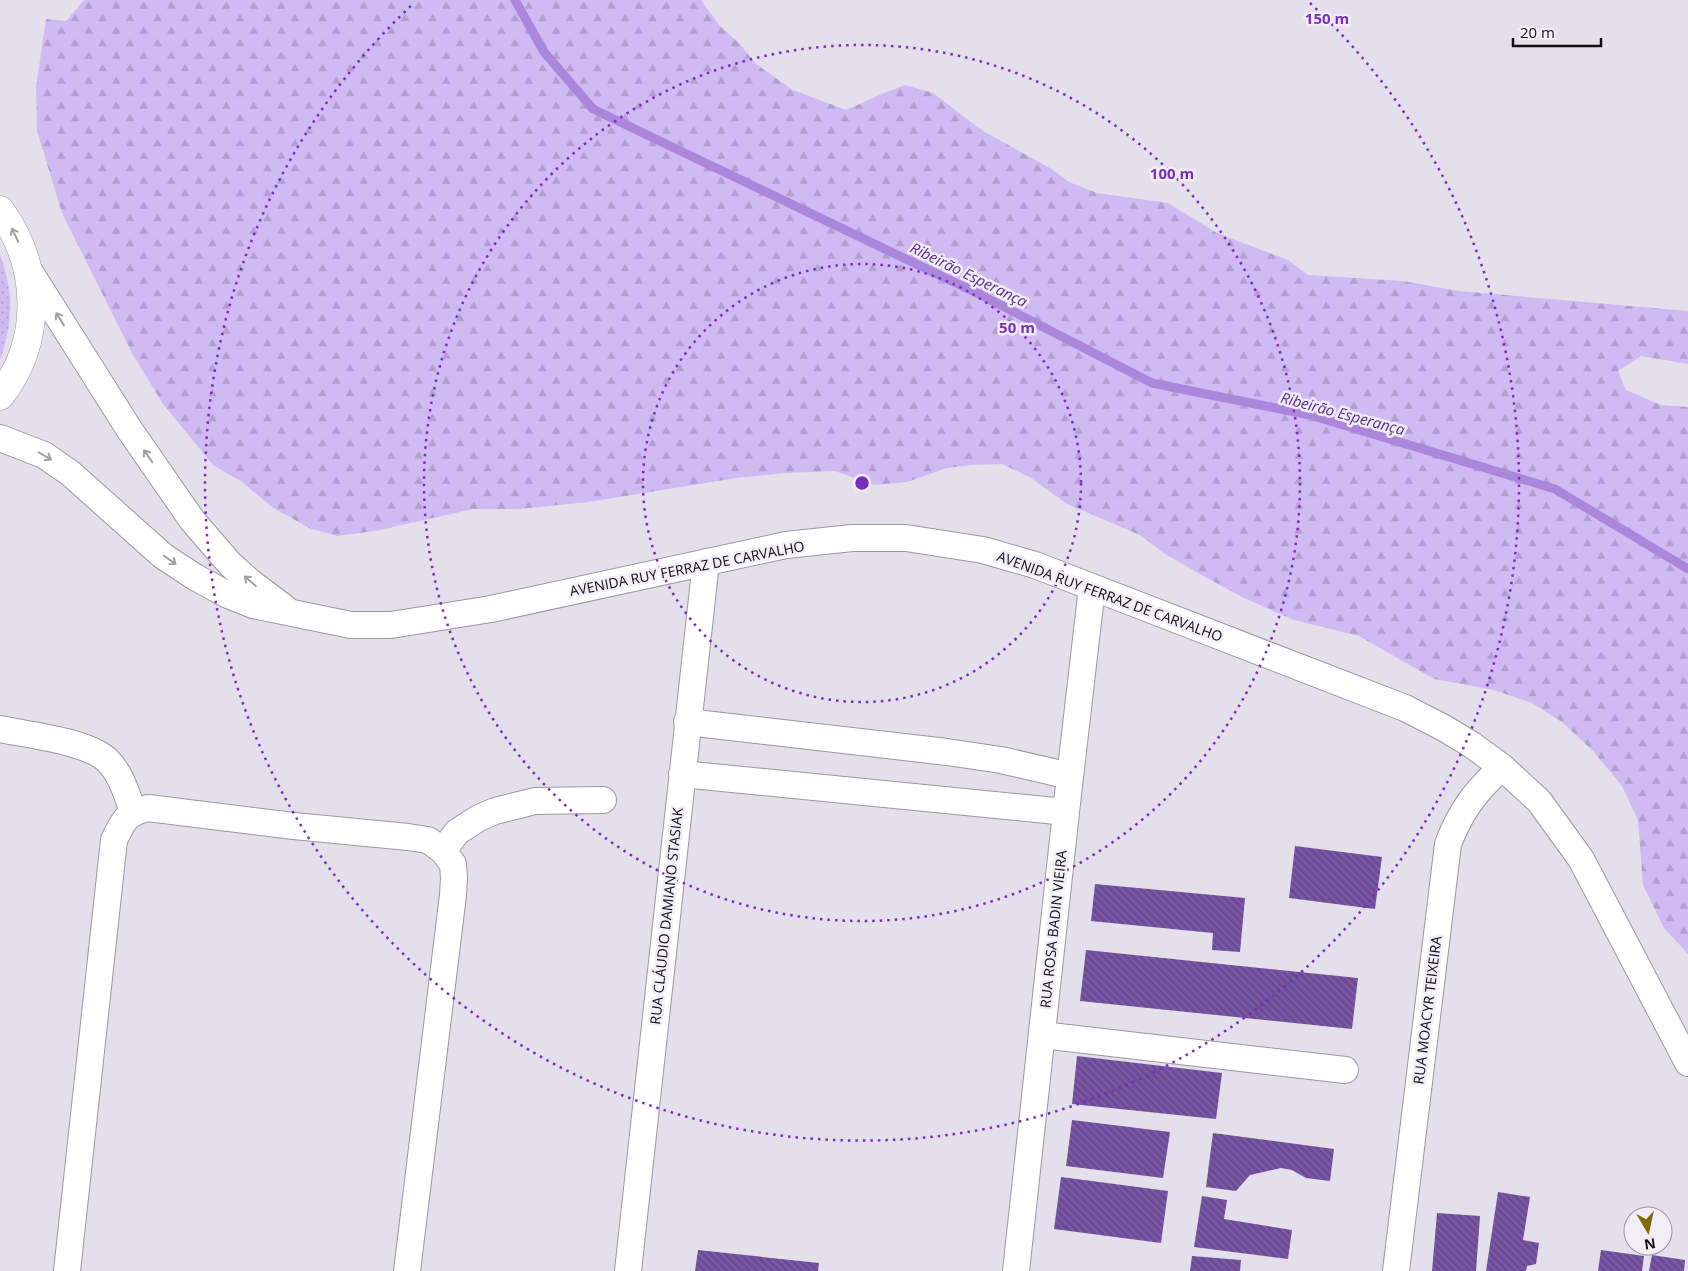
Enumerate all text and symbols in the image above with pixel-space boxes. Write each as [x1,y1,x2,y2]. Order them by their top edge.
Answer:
text: 150 m [1305,8,1349,28]
scale bar [1513,15,1600,47]
text: 20 m [1520,22,1555,42]
text: 100 m [1150,163,1194,183]
one-way arrow [10,228,19,243]
water label: Ribeirão Esperança [907,237,1031,311]
one-way arrow [54,313,64,327]
text: 50 m [999,317,1035,337]
water label: Ribeirão Esperança [1279,387,1408,439]
one-way arrow [143,449,153,463]
one-way arrow [37,451,52,461]
centre of rings [853,474,871,492]
street label: AVENIDA RUY FERRAZ DE CARVALHO [568,536,806,600]
street label: AVENIDA RUY FERRAZ DE CARVALHO [995,546,1226,646]
one-way arrow [162,555,176,565]
one-way arrow [244,576,257,587]
street label: RUA CLÁUDIO DAMIANO STASIAK [645,806,687,1025]
street label: RUA ROSA BADIN VIEIRA [1035,849,1071,1009]
street label: RUA MOACYR TEIXEIRA [1408,935,1446,1085]
north arrow [1623,1206,1673,1256]
text: N [1643,1234,1657,1255]

